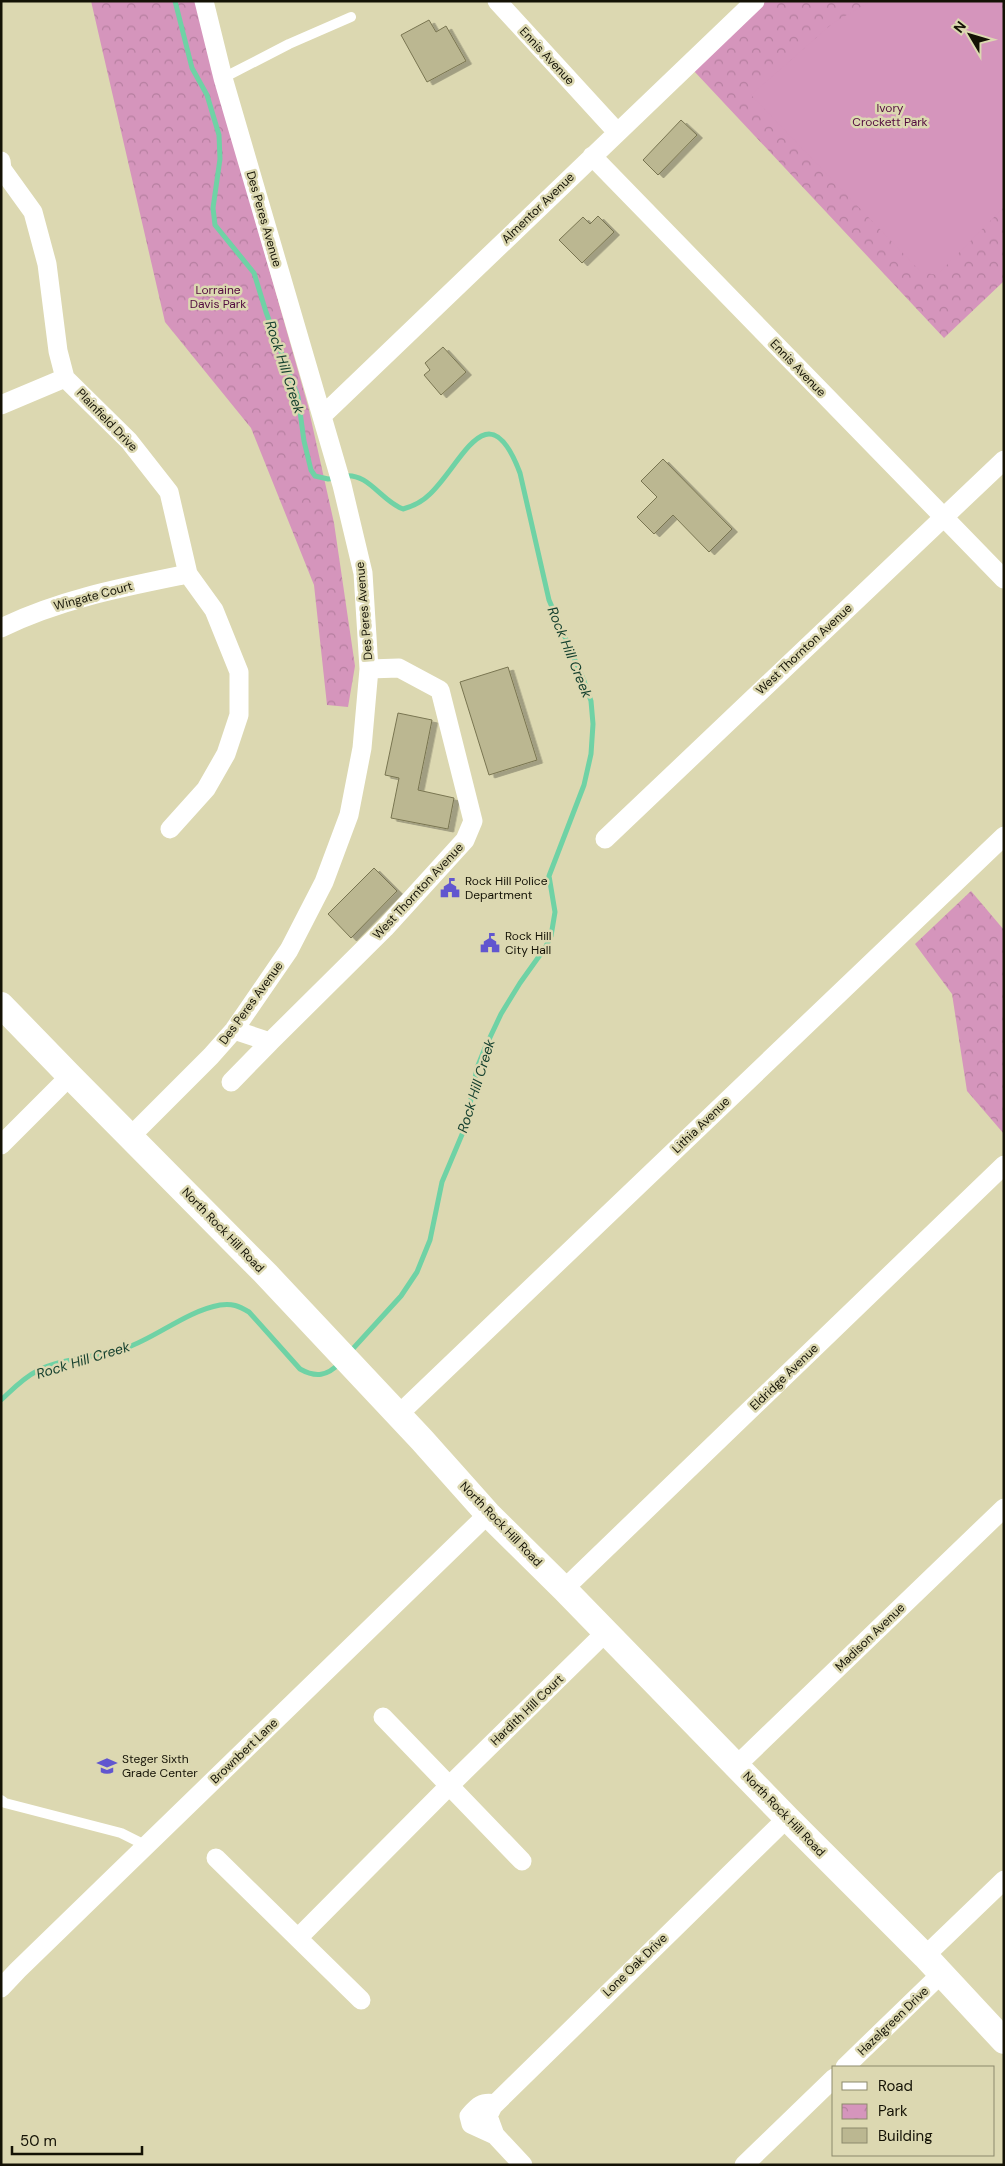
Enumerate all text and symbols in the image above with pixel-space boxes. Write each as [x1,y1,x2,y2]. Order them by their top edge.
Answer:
north arrow [945,10,995,60]
text: N [950,17,970,37]
street label: Ennis Avenue [516,24,578,88]
park label: Ivory Crockett Park [852,100,928,130]
street label: Des Peres Avenue [243,169,285,269]
street label: Almentor Avenue [498,169,578,247]
park label: Lorraine Davis Park [190,282,246,312]
water label: Rock Hill Creek [261,318,309,417]
street label: Ennis Avenue [767,336,829,400]
street label: Plainfield Drive [73,385,141,455]
street label: Des Peres Avenue [352,561,376,661]
street label: Wingate Court [52,578,134,614]
street label: West Thornton Avenue [752,600,856,698]
water label: Rock Hill Creek [543,604,597,701]
street label: West Thornton Avenue [369,839,467,943]
place label: Rock Hill Police Department [465,873,548,903]
public building icon: Rock Hill Police Department [439,877,461,899]
place label: Rock Hill City Hall [505,928,551,958]
public building icon: Rock Hill City Hall [479,932,501,954]
street label: Des Peres Avenue [216,958,287,1048]
water label: Rock Hill Creek [453,1036,499,1135]
street label: Lithia Avenue [669,1093,733,1157]
street label: North Rock Hill Road [178,1184,268,1276]
water label: Rock Hill Creek [34,1337,133,1383]
street label: Eldridge Avenue [746,1340,822,1414]
street label: North Rock Hill Road [456,1478,546,1570]
street label: Madison Avenue [832,1600,908,1674]
street label: Hardith Hill Court [487,1671,567,1749]
street label: Brownbert Lane [207,1715,281,1787]
place label: Steger Sixth Grade Center [122,1751,198,1781]
school or university icon: Steger Sixth Grade Center [96,1755,118,1777]
street label: North Rock Hill Road [739,1768,829,1860]
street label: Lone Oak Drive [599,1930,671,2000]
street label: Hazelgreen Drive [854,1983,932,2059]
legend [832,2066,995,2156]
text: Road [878,2076,913,2096]
text: Park [878,2101,908,2121]
scale bar [12,2124,142,2156]
text: Building [878,2126,933,2146]
text: 50 m [20,2131,57,2151]

